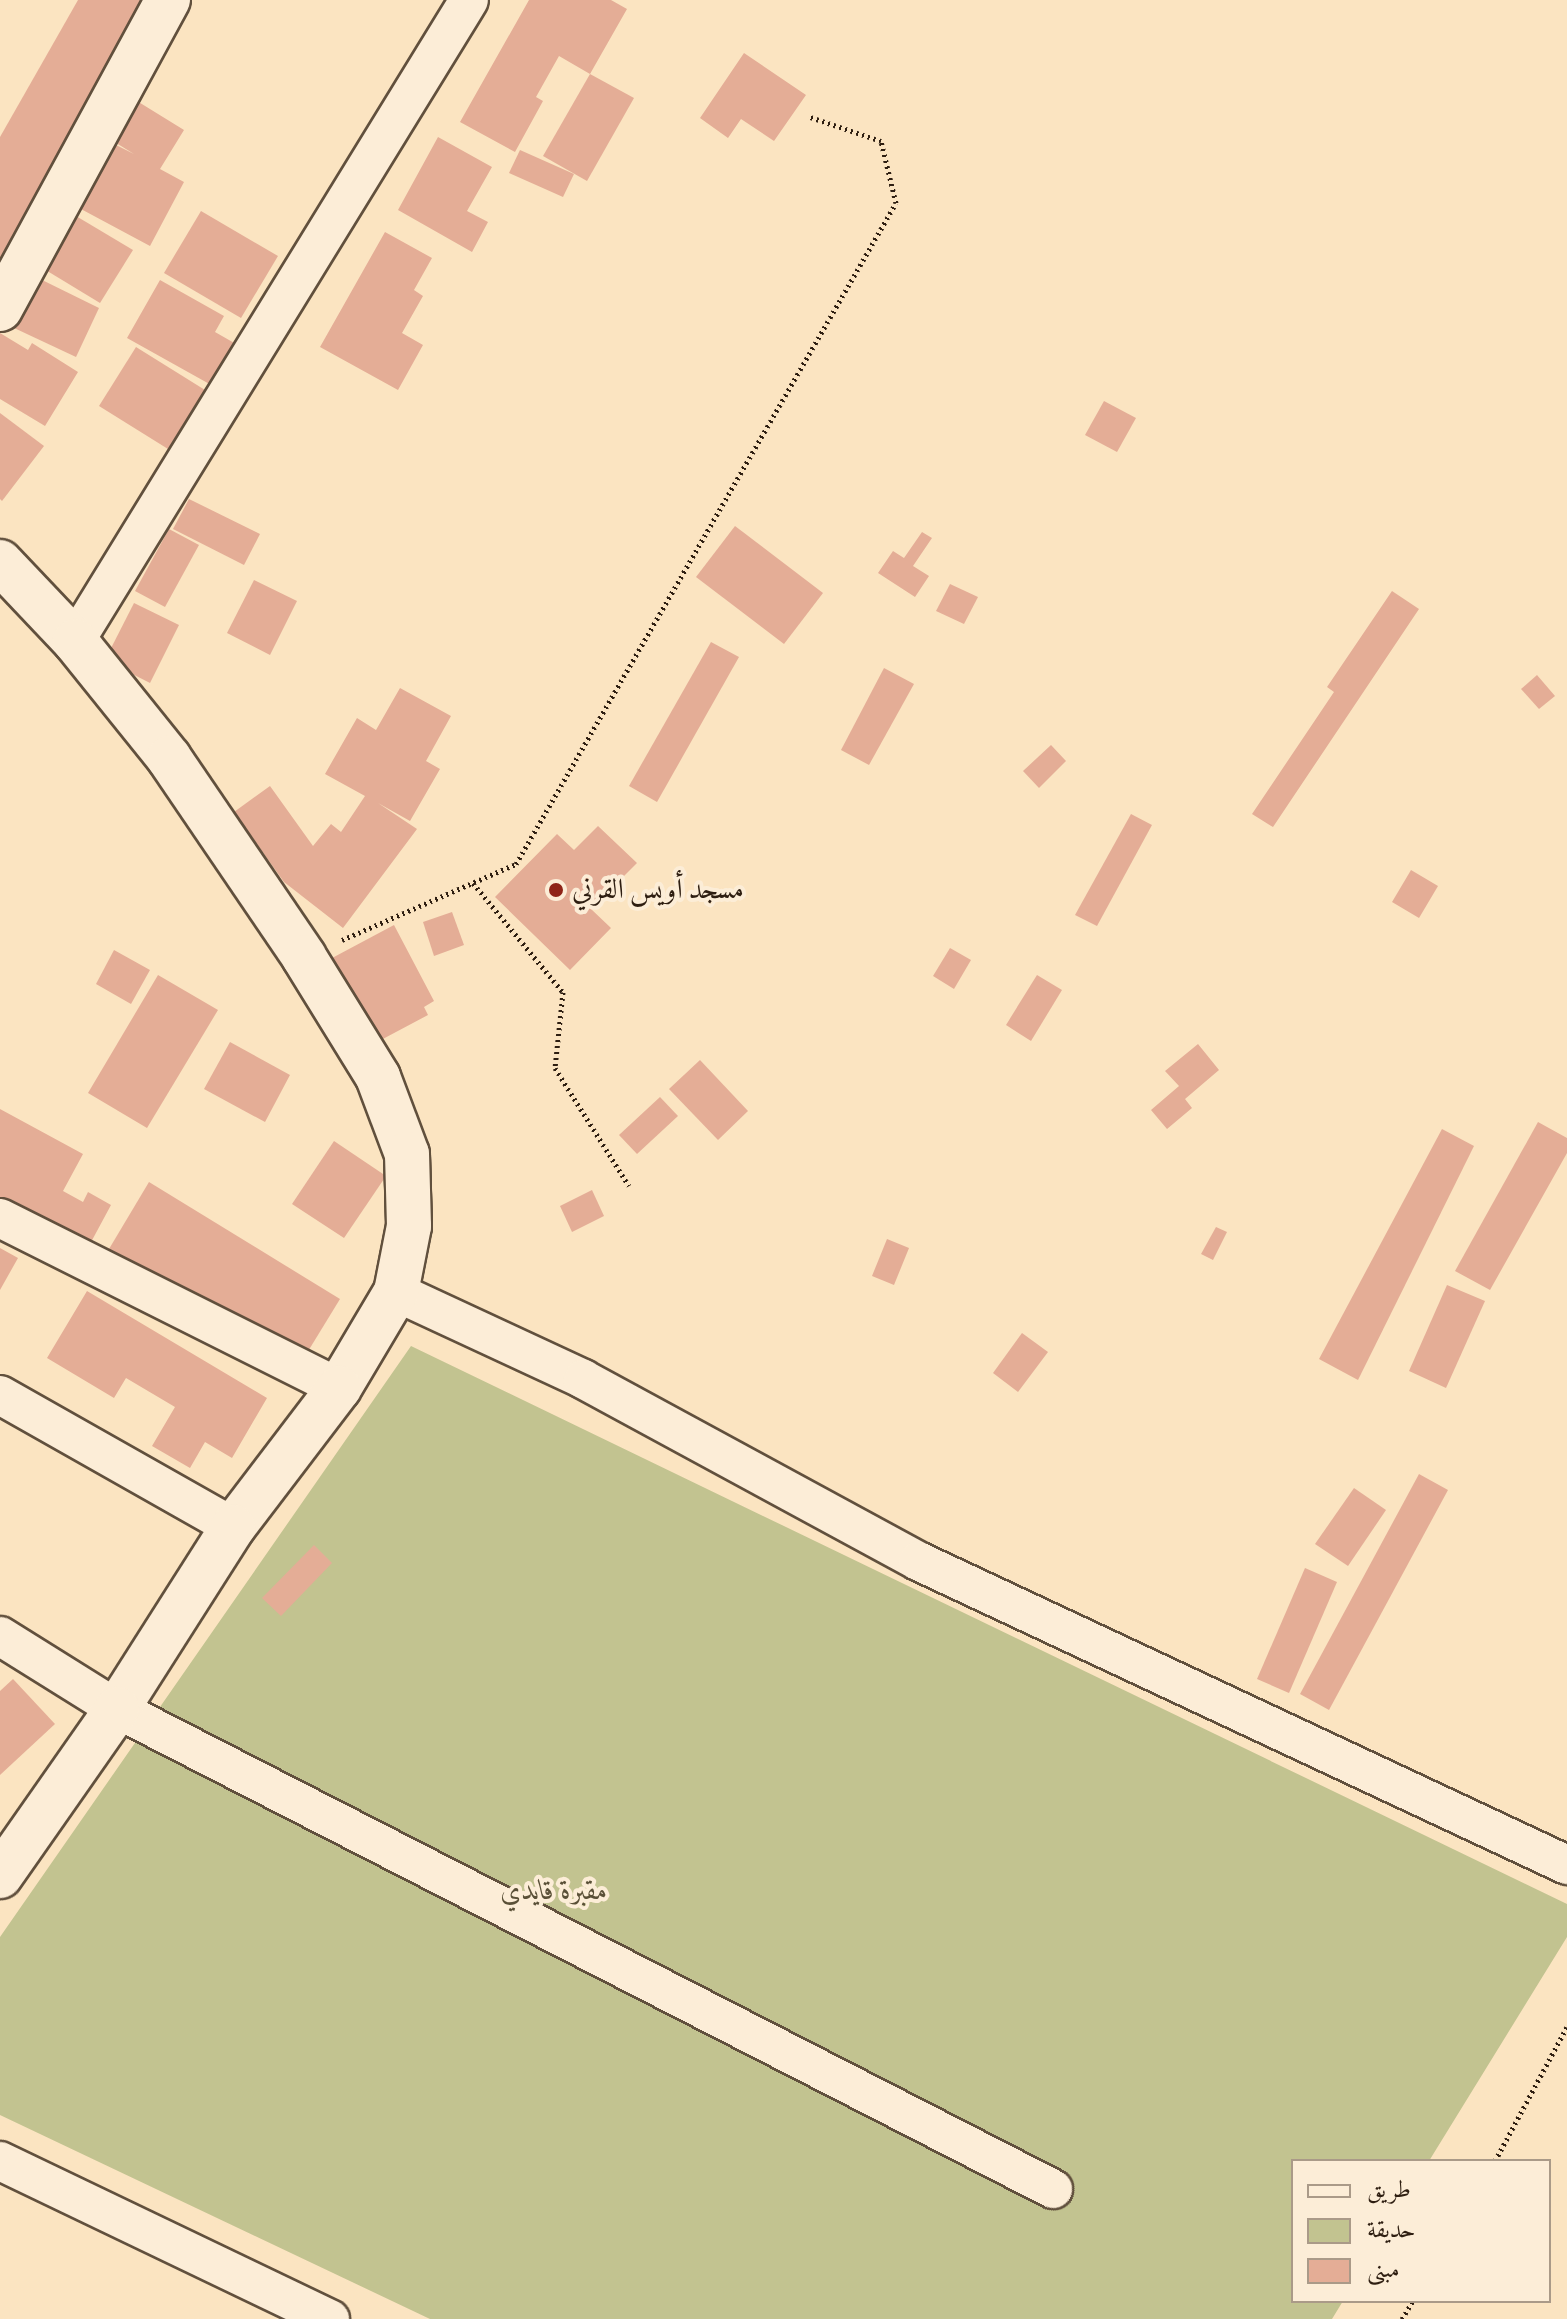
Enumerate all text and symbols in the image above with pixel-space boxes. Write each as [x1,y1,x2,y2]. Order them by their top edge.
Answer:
place label: مسجد أويس القرني [572,873,744,907]
marker: مسجد أويس القرني [547,881,565,899]
park label: مقبرة قايدي [500,1874,608,1908]
legend [1291,2159,1551,2303]
text: طريق [1367,2175,1411,2205]
text: حديقة [1367,2215,1416,2245]
text: مبنى [1367,2255,1400,2285]

